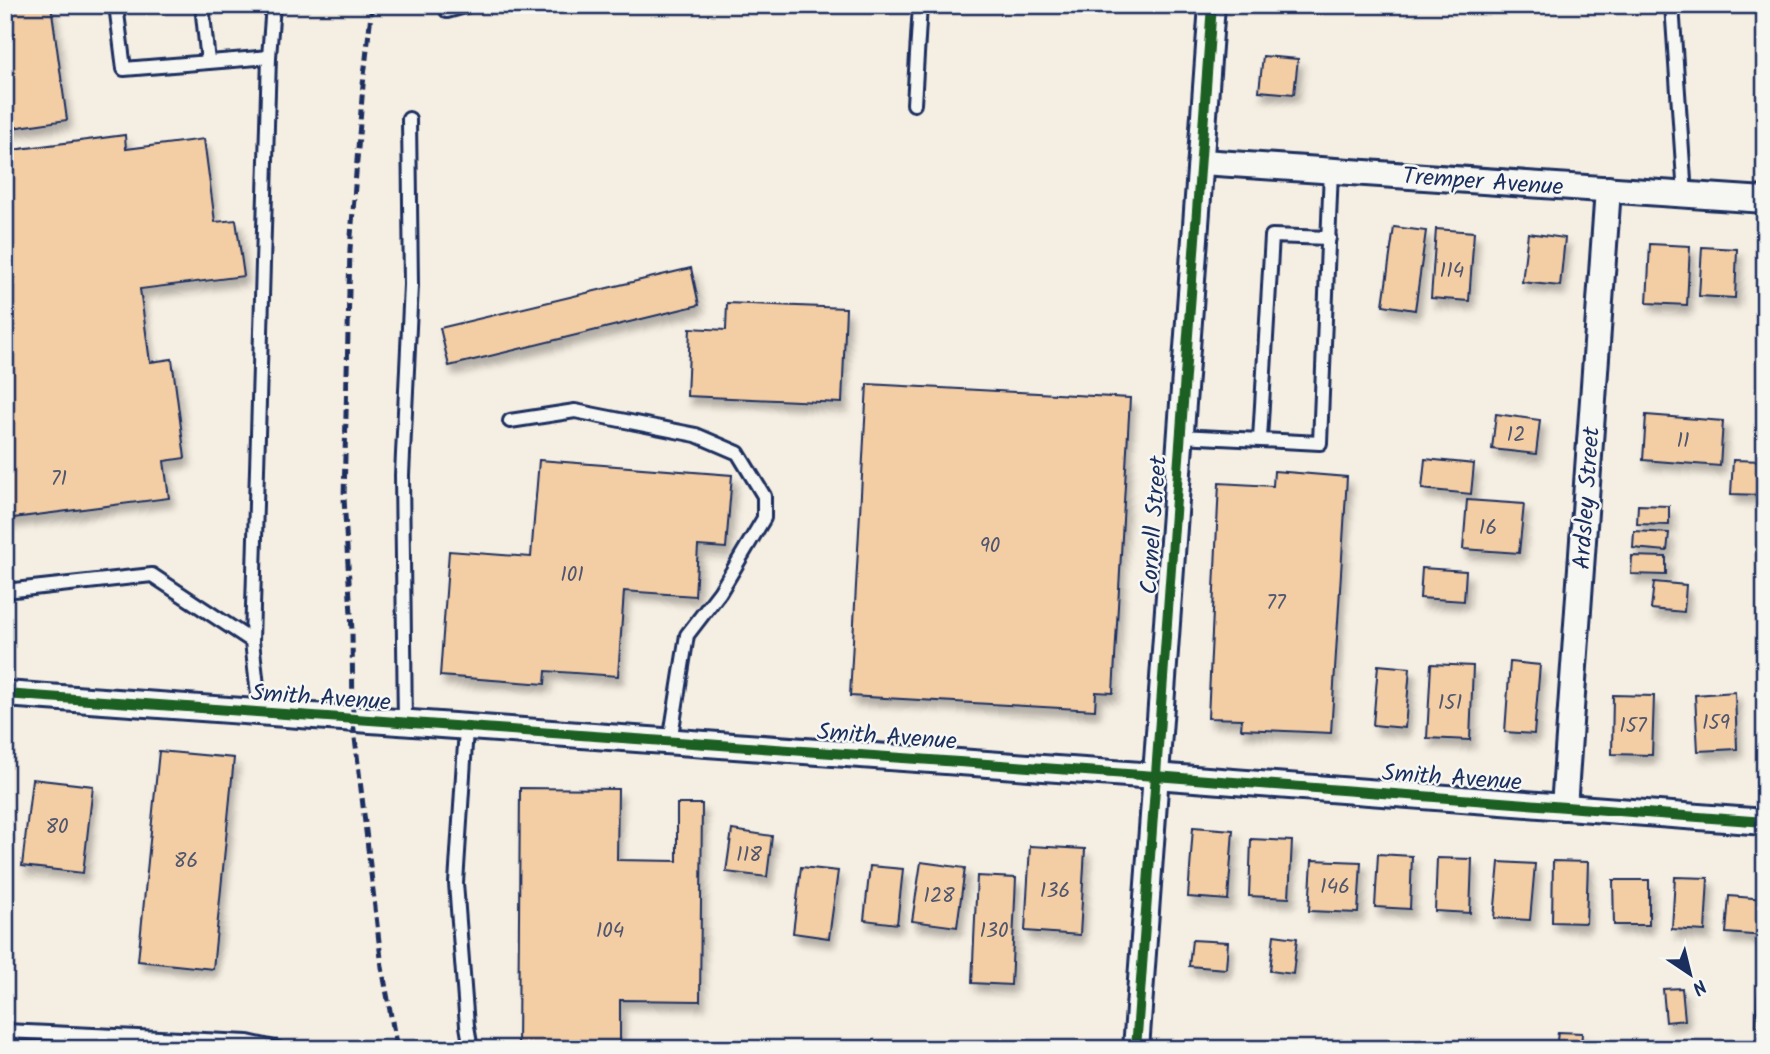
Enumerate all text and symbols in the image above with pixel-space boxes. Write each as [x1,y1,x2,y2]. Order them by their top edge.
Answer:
street label: Tremper Avenue [1401,157,1565,208]
house number: 114 [1440,255,1464,288]
house number: 12 [1507,419,1525,452]
street label: Ardsley Street [1563,425,1612,571]
house number: 11 [1676,425,1690,458]
street label: Cornell Street [1130,454,1179,596]
house number: 71 [51,463,67,496]
house number: 16 [1479,512,1497,545]
house number: 90 [980,530,1000,563]
house number: 101 [560,559,584,592]
house number: 77 [1266,587,1287,620]
street label: Smith Avenue [250,674,392,723]
house number: 151 [1438,687,1462,720]
house number: 159 [1702,707,1730,740]
house number: 157 [1619,710,1648,743]
street label: Smith Avenue [816,713,958,762]
street label: Smith Avenue [1381,754,1523,803]
house number: 80 [45,811,69,844]
house number: 118 [736,839,762,872]
house number: 86 [174,845,198,878]
house number: 146 [1320,871,1350,904]
house number: 136 [1040,875,1070,908]
house number: 128 [923,880,955,913]
house number: 104 [596,915,624,948]
house number: 130 [979,915,1009,948]
north arrow [1654,939,1724,1009]
text: N [1685,971,1712,1002]

